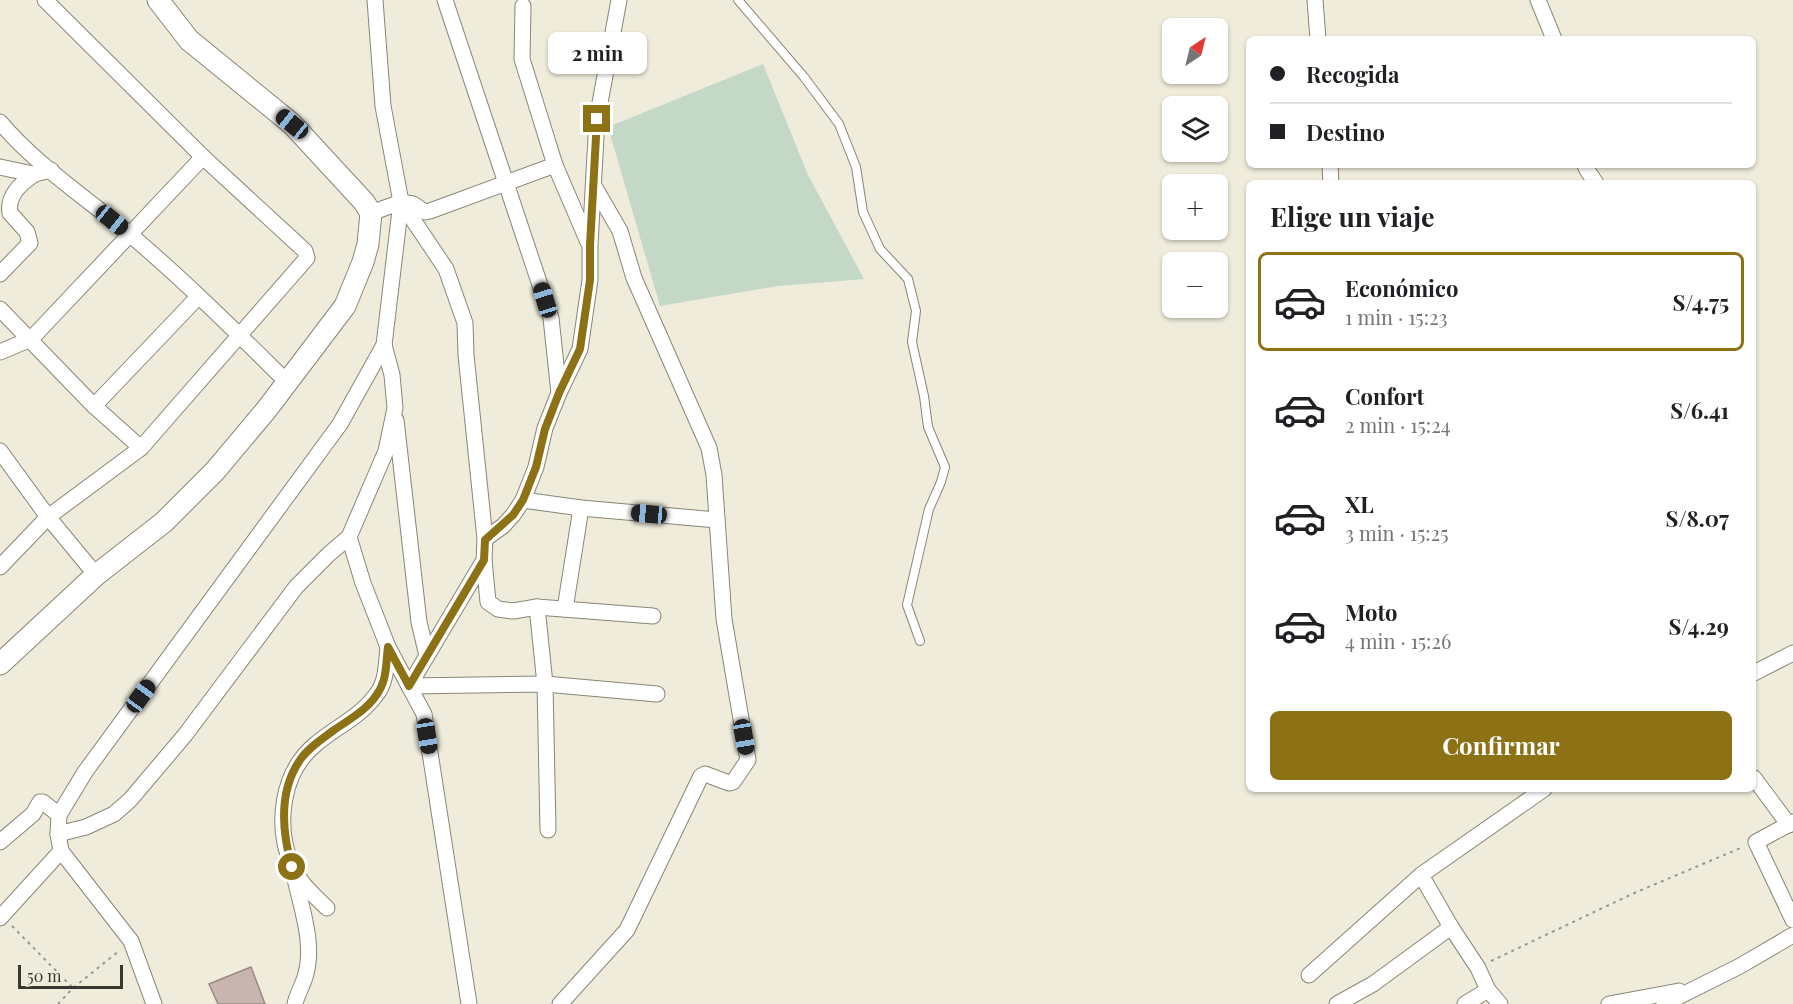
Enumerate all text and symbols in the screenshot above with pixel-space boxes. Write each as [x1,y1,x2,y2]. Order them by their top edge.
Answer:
north arrow [1162,18,1228,84]
map controls [1162,18,1228,318]
callout: 2 min [548,32,646,74]
text: 2 min [572,39,623,66]
text: Recogida [1306,59,1399,89]
button: layers [1162,96,1228,162]
route end [583,105,610,132]
car [272,106,312,142]
text: Destino [1306,117,1385,147]
button: + [1162,174,1228,240]
text: Elige un viaje [1270,198,1435,234]
car [92,202,132,238]
button: − [1162,252,1228,318]
text: Económico [1345,273,1458,303]
icon: car [1273,275,1327,329]
car [531,280,559,320]
text: S/4.75 [1672,287,1729,317]
text: 1 min · 15:23 [1345,303,1448,330]
text: Confort [1345,381,1424,411]
icon: car [1273,383,1327,437]
text: S/6.41 [1670,395,1729,425]
text: 2 min · 15:24 [1345,411,1451,438]
text: XL [1345,489,1374,519]
icon: car [1273,491,1327,545]
car [630,503,668,525]
text: S/8.07 [1666,503,1729,533]
text: 3 min · 15:25 [1345,519,1448,546]
text: Moto [1345,597,1398,627]
icon: car [1273,599,1327,653]
text: S/4.29 [1668,611,1729,641]
text: 4 min · 15:26 [1345,627,1451,654]
car [123,676,159,716]
button: Confirmar [1270,711,1732,780]
car [415,717,439,755]
car [732,718,756,756]
route start [278,853,305,880]
scale bar [18,962,123,990]
text: 50 m [27,965,61,986]

